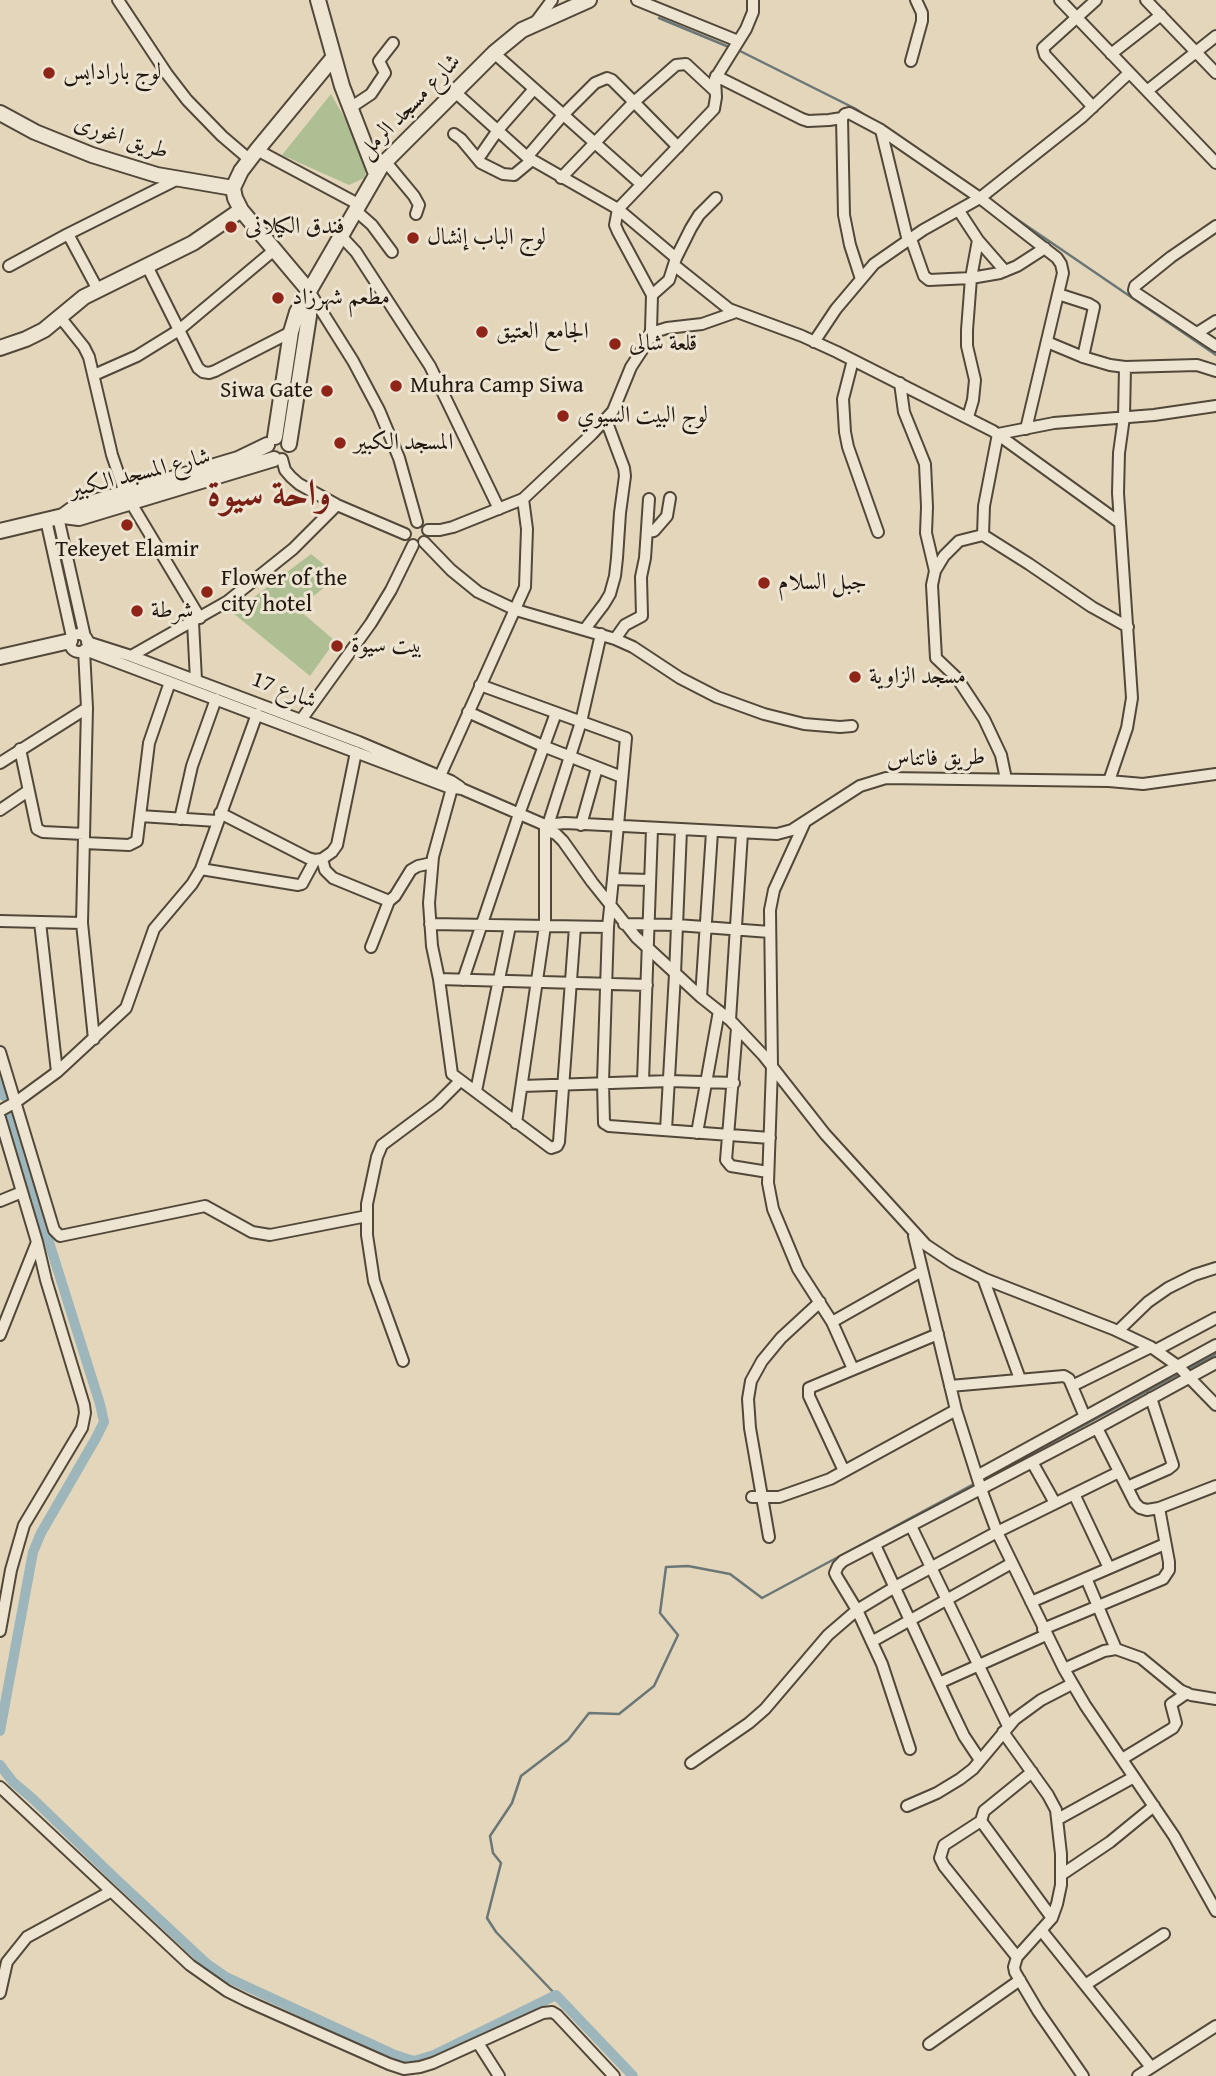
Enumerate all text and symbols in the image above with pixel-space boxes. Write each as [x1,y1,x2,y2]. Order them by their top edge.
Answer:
street label: شارع مسجد الرمل [353,49,467,165]
place label: لوج بارادايس [63,59,162,87]
marker: لوج بارادايس [41,65,57,81]
street label: طريق اغورى [70,110,172,166]
place label: فندق الكيلانى [245,213,344,241]
marker: فندق الكيلانى [223,219,239,235]
place label: لوج الباب إنشال [427,224,546,252]
marker: لوج الباب إنشال [405,230,421,246]
place label: مطعم شهرزاد [292,284,390,312]
marker: مطعم شهرزاد [270,290,286,306]
place label: الجامع العتيق [496,318,589,346]
marker: الجامع العتيق [474,324,490,340]
place label: قلعة شالى [629,330,697,358]
marker: قلعة شالى [607,336,623,352]
place label: Muhra Camp Siwa [410,372,584,400]
place label: Siwa Gate [220,377,313,405]
marker: Muhra Camp Siwa [388,378,404,394]
marker: Siwa Gate [319,383,335,399]
place label: لوج البيت السيوي [577,402,708,430]
marker: لوج البيت السيوي [555,408,571,424]
place label: المسجد الكبير [354,429,453,457]
marker: المسجد الكبير [332,435,348,451]
street label: شارع المسجد الكبير [67,443,213,505]
district label: واحة سيوة [207,474,331,518]
marker: Tekeyet Elamir [119,517,135,533]
place label: Tekeyet Elamir [55,536,199,564]
place label: Flower of the city hotel [221,565,347,619]
place label: جبل السلام [778,569,867,597]
marker: جبل السلام [756,575,772,591]
marker: Flower of the city hotel [199,584,215,600]
place label: شرطة [151,597,193,625]
marker: شرطة [129,603,145,619]
place label: بيت سيوة [351,632,422,660]
marker: بيت سيوة [329,638,345,654]
place label: مسجد الزاوية [869,663,966,691]
street label: شارع 17 [248,666,320,716]
marker: مسجد الزاوية [847,669,863,685]
street label: طريق فاتناس [887,744,985,774]

